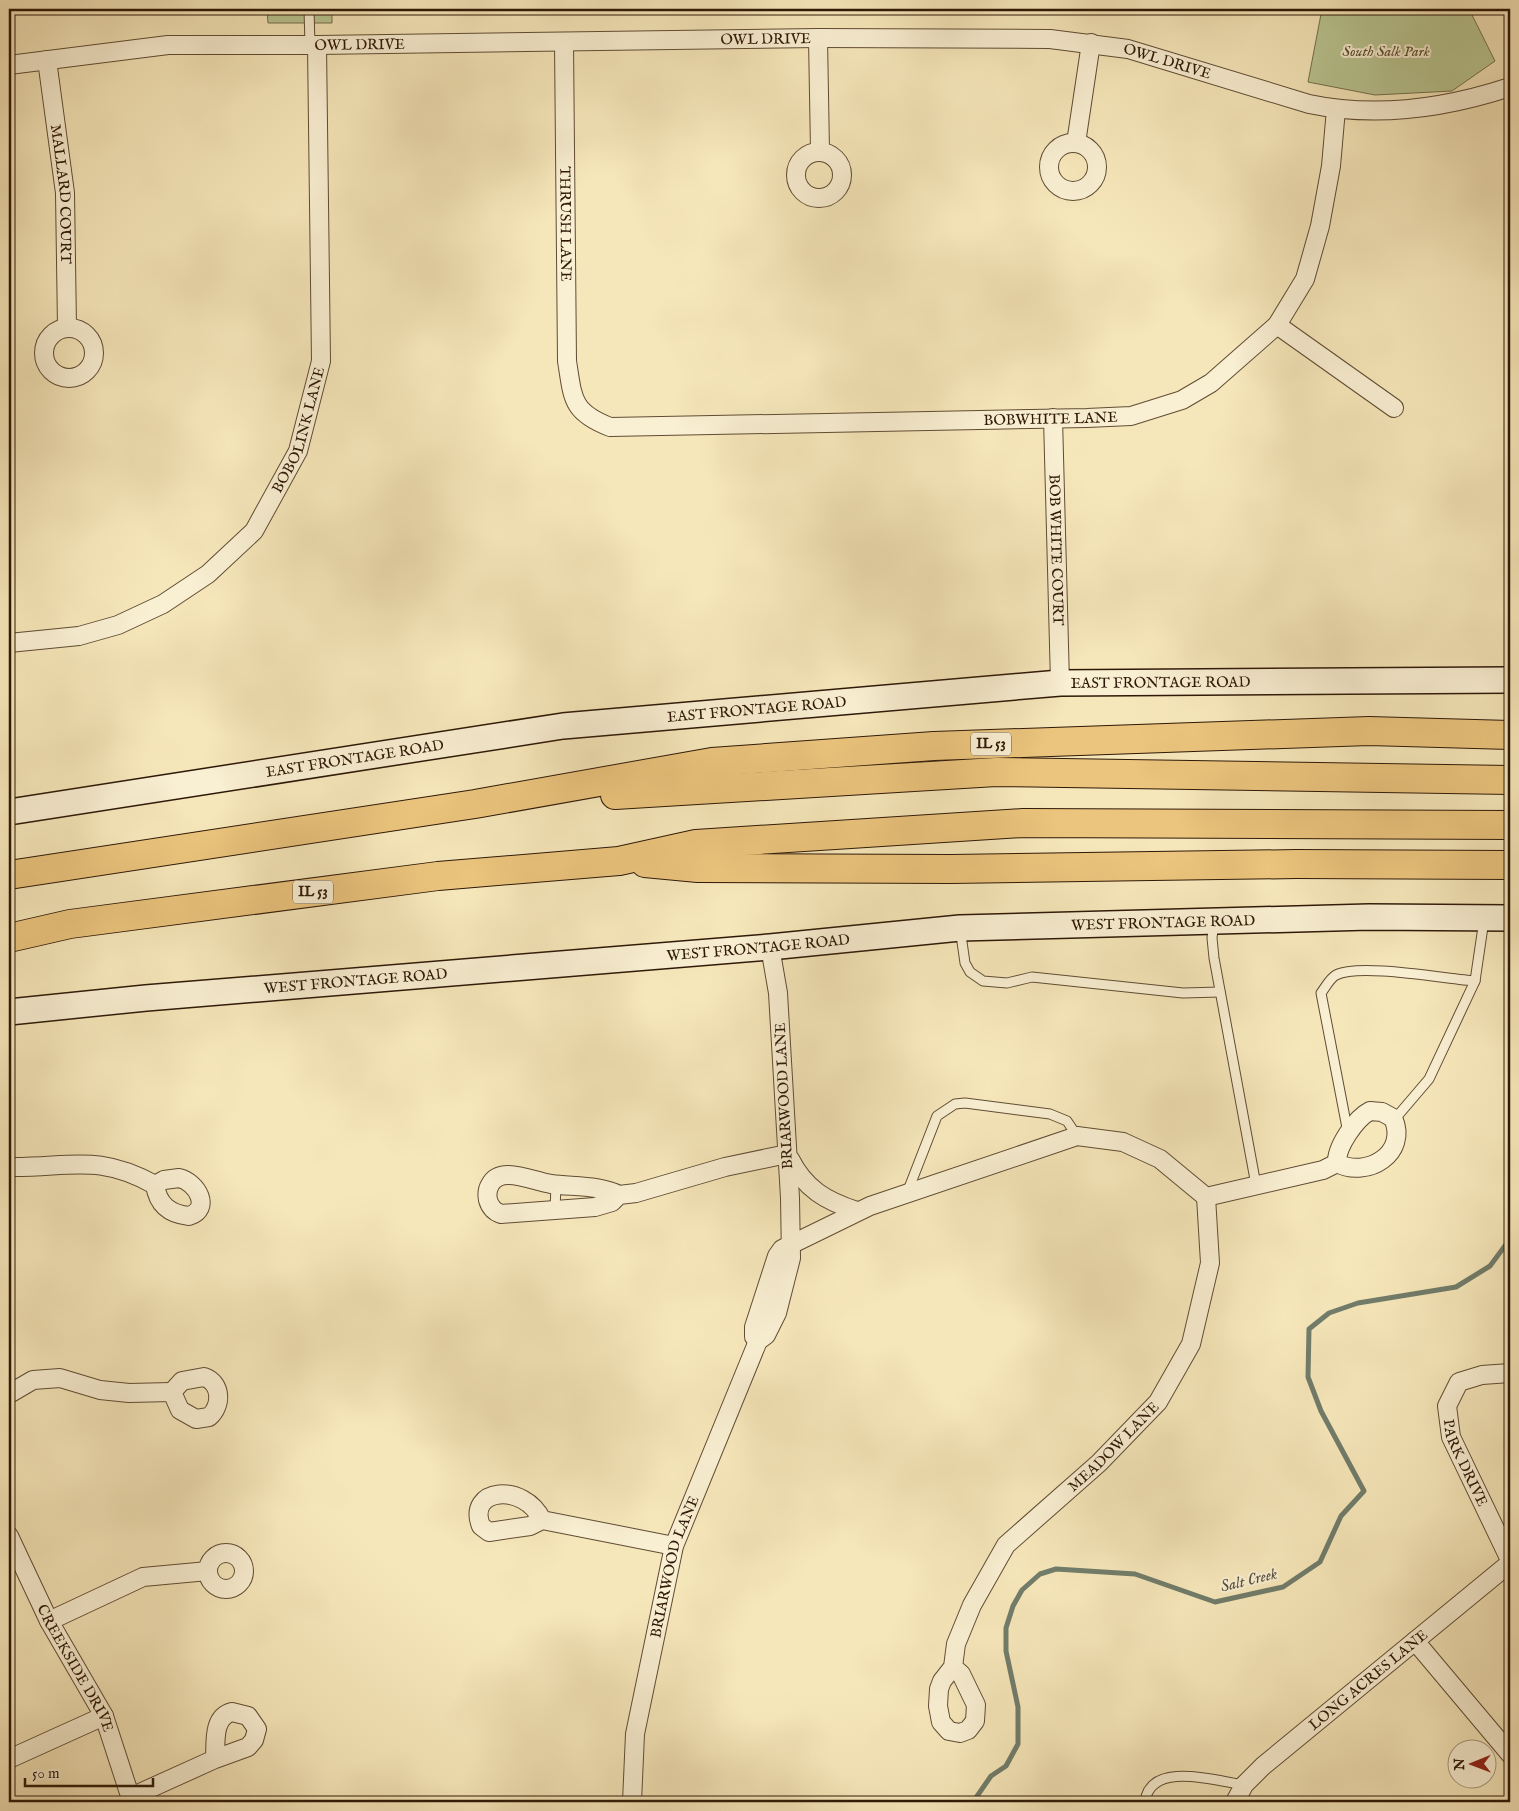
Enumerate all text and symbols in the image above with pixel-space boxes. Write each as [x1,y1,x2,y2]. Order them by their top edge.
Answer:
street label: OWL DRIVE [720,29,811,49]
street label: OWL DRIVE [314,34,405,55]
street label: OWL DRIVE [1121,39,1213,83]
park label: South Salk Park [1342,42,1430,61]
street label: MALLARD COURT [46,123,76,264]
street label: THRUSH LANE [556,166,576,282]
street label: BOBOLINK LANE [267,365,329,496]
street label: BOBWHITE LANE [983,407,1118,429]
street label: BOB WHITE COURT [1045,474,1068,626]
street label: EAST FRONTAGE ROAD [1071,672,1250,692]
street label: EAST FRONTAGE ROAD [666,692,847,726]
road number: IL 53 [971,732,1011,756]
street label: EAST FRONTAGE ROAD [265,735,445,781]
road number: IL 53 [293,880,333,904]
street label: WEST FRONTAGE ROAD [1071,911,1255,935]
street label: WEST FRONTAGE ROAD [666,930,851,965]
street label: WEST FRONTAGE ROAD [263,964,448,998]
street label: BRIARWOOD LANE [771,1022,797,1170]
street label: MEADOW LANE [1064,1397,1163,1496]
street label: PARK DRIVE [1439,1418,1492,1509]
street label: BRIARWOOD LANE [646,1493,703,1640]
water label: Salt Creek [1219,1564,1280,1598]
street label: CREEKSIDE DRIVE [33,1601,118,1734]
street label: LONG ACRES LANE [1305,1625,1431,1734]
north arrow [1446,1738,1496,1788]
scale bar [25,1756,152,1788]
text: N [1451,1758,1469,1771]
text: 50 m [32,1764,60,1783]

